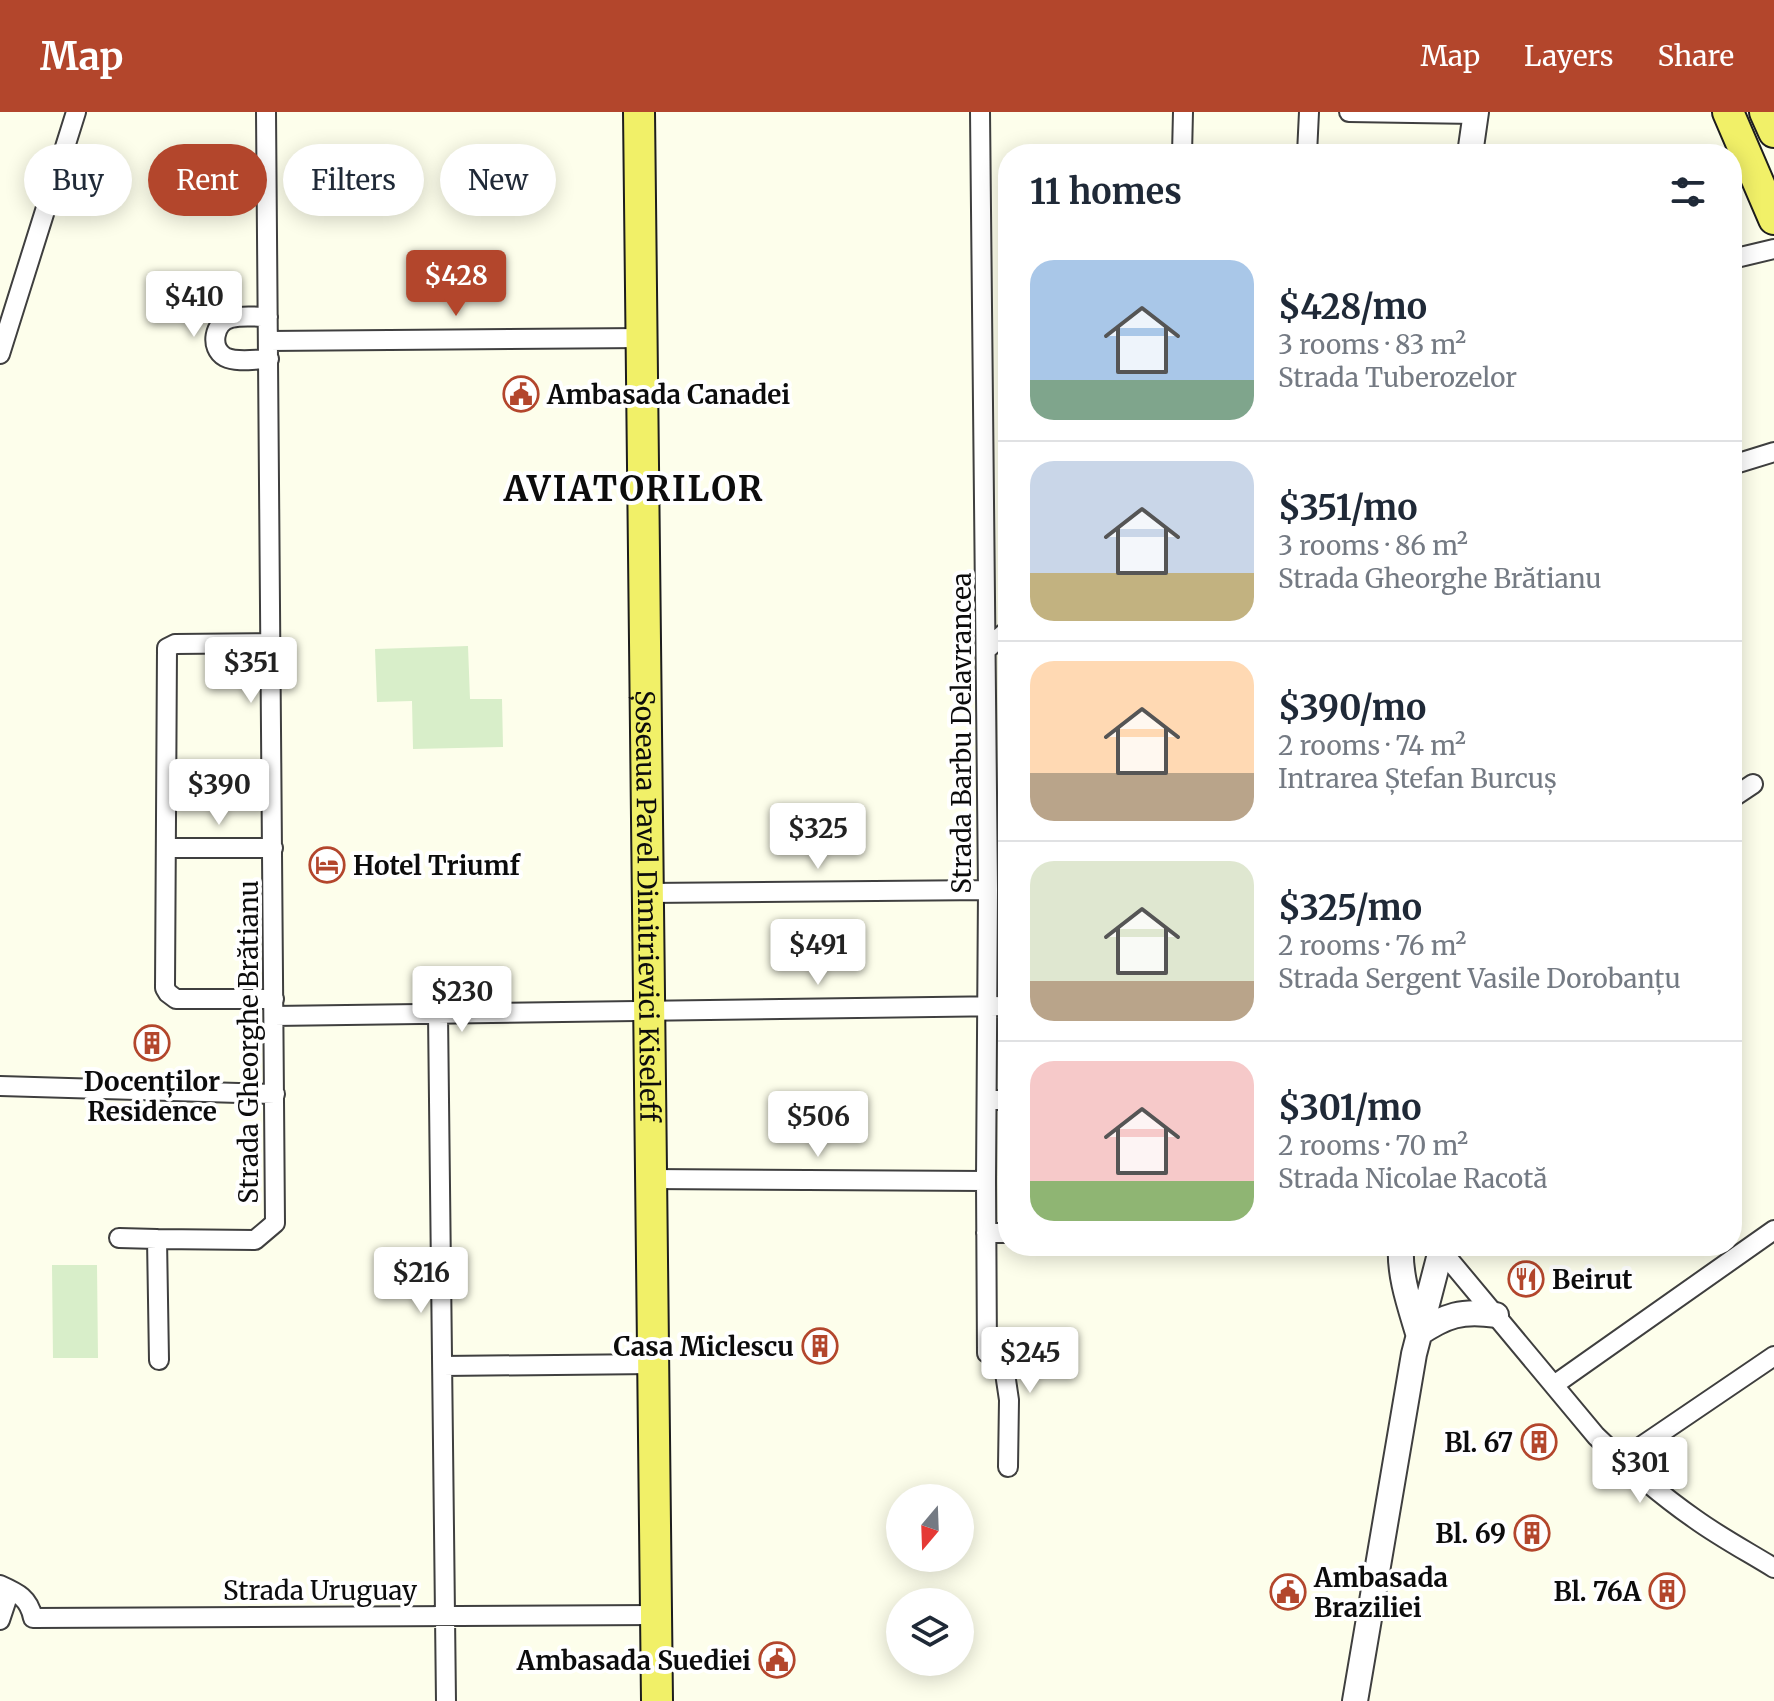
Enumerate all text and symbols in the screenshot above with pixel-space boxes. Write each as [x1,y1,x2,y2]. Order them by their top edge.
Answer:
text: Map [40,33,124,80]
text: Map [1420,38,1480,74]
text: Layers [1524,38,1613,74]
text: Share [1657,38,1734,74]
chip: Buy [24,144,132,216]
chip: Rent [148,144,267,216]
chip: Filters [283,144,424,216]
chip: New [440,144,556,216]
icon: filters [1666,170,1710,214]
text: 11 homes [1030,171,1182,213]
pin: $428 [409,250,503,318]
text: $428 [424,259,488,292]
pin: $410 [147,271,241,339]
text: $410 [164,280,224,313]
text: $428/mo [1278,286,1427,328]
icon: home [1094,292,1190,388]
text: 3 rooms · 83 m² [1278,328,1466,361]
text: Strada Tuberozelor [1278,361,1517,394]
public building icon: Ambasada Canadei [502,375,540,413]
place label: Ambasada Canadei [546,378,790,411]
district label: AVIATORILOR [503,468,764,510]
text: $351/mo [1278,487,1417,529]
icon: home [1094,493,1190,589]
text: 3 rooms · 86 m² [1278,529,1468,562]
text: Strada Gheorghe Brătianu [1278,562,1602,595]
street label: Strada Barbu Delavrancea [945,572,978,894]
pin: $351 [204,637,298,705]
text: $351 [223,646,279,679]
text: $390/mo [1278,687,1426,729]
street label: Șoseaua Pavel Dimitrievici Kiseleff [629,690,667,1123]
icon: home [1094,693,1190,789]
text: 2 rooms · 74 m² [1278,729,1466,762]
pin: $390 [172,759,266,827]
text: Intrarea Ștefan Burcuș [1278,762,1557,795]
text: $390 [187,768,251,801]
pin: $325 [771,803,865,871]
text: $325 [788,812,848,845]
hotel icon: Hotel Triumf [308,846,346,884]
place label: Hotel Triumf [353,849,522,882]
street label: Strada Gheorghe Brătianu [232,880,265,1204]
text: $325/mo [1278,887,1422,929]
icon: home [1094,893,1190,989]
pin: $491 [771,919,865,987]
text: $491 [788,928,848,961]
text: 2 rooms · 76 m² [1278,929,1466,962]
text: Strada Sergent Vasile Dorobanțu [1278,962,1681,995]
pin: $230 [415,966,509,1034]
text: $230 [430,975,494,1008]
building icon: Docenților Residence [133,1024,171,1062]
place label: Docenților Residence [84,1065,220,1128]
text: $301/mo [1278,1087,1421,1129]
pin: $506 [771,1091,865,1159]
icon: home [1094,1093,1190,1189]
text: $506 [786,1100,850,1133]
text: 2 rooms · 70 m² [1278,1129,1468,1162]
text: Strada Nicolae Racotă [1278,1162,1547,1195]
pin: $216 [374,1247,468,1315]
text: $216 [392,1256,450,1289]
restaurant icon: Beirut [1507,1260,1545,1298]
place label: Beirut [1552,1263,1633,1296]
building icon: Casa Miclescu [801,1327,839,1365]
pin: $245 [983,1327,1077,1395]
place label: Casa Miclescu [613,1330,794,1363]
text: $245 [999,1336,1061,1369]
building icon: Bl. 67 [1520,1423,1558,1461]
place label: Bl. 67 [1444,1426,1513,1459]
pin: $301 [1593,1437,1687,1505]
text: $301 [1610,1446,1670,1479]
north arrow [886,1484,974,1572]
map controls [886,1484,974,1676]
building icon: Bl. 69 [1513,1514,1551,1552]
place label: Bl. 69 [1435,1517,1506,1550]
place label: Ambasada Braziliei [1313,1561,1448,1624]
building icon: Bl. 76A [1648,1572,1686,1610]
public building icon: Ambasada Braziliei [1269,1573,1307,1611]
street label: Strada Uruguay [223,1574,418,1607]
place label: Bl. 76A [1553,1575,1642,1608]
button: layers [886,1588,974,1676]
public building icon: Ambasada Suediei [758,1641,796,1679]
place label: Ambasada Suediei [516,1644,751,1677]

